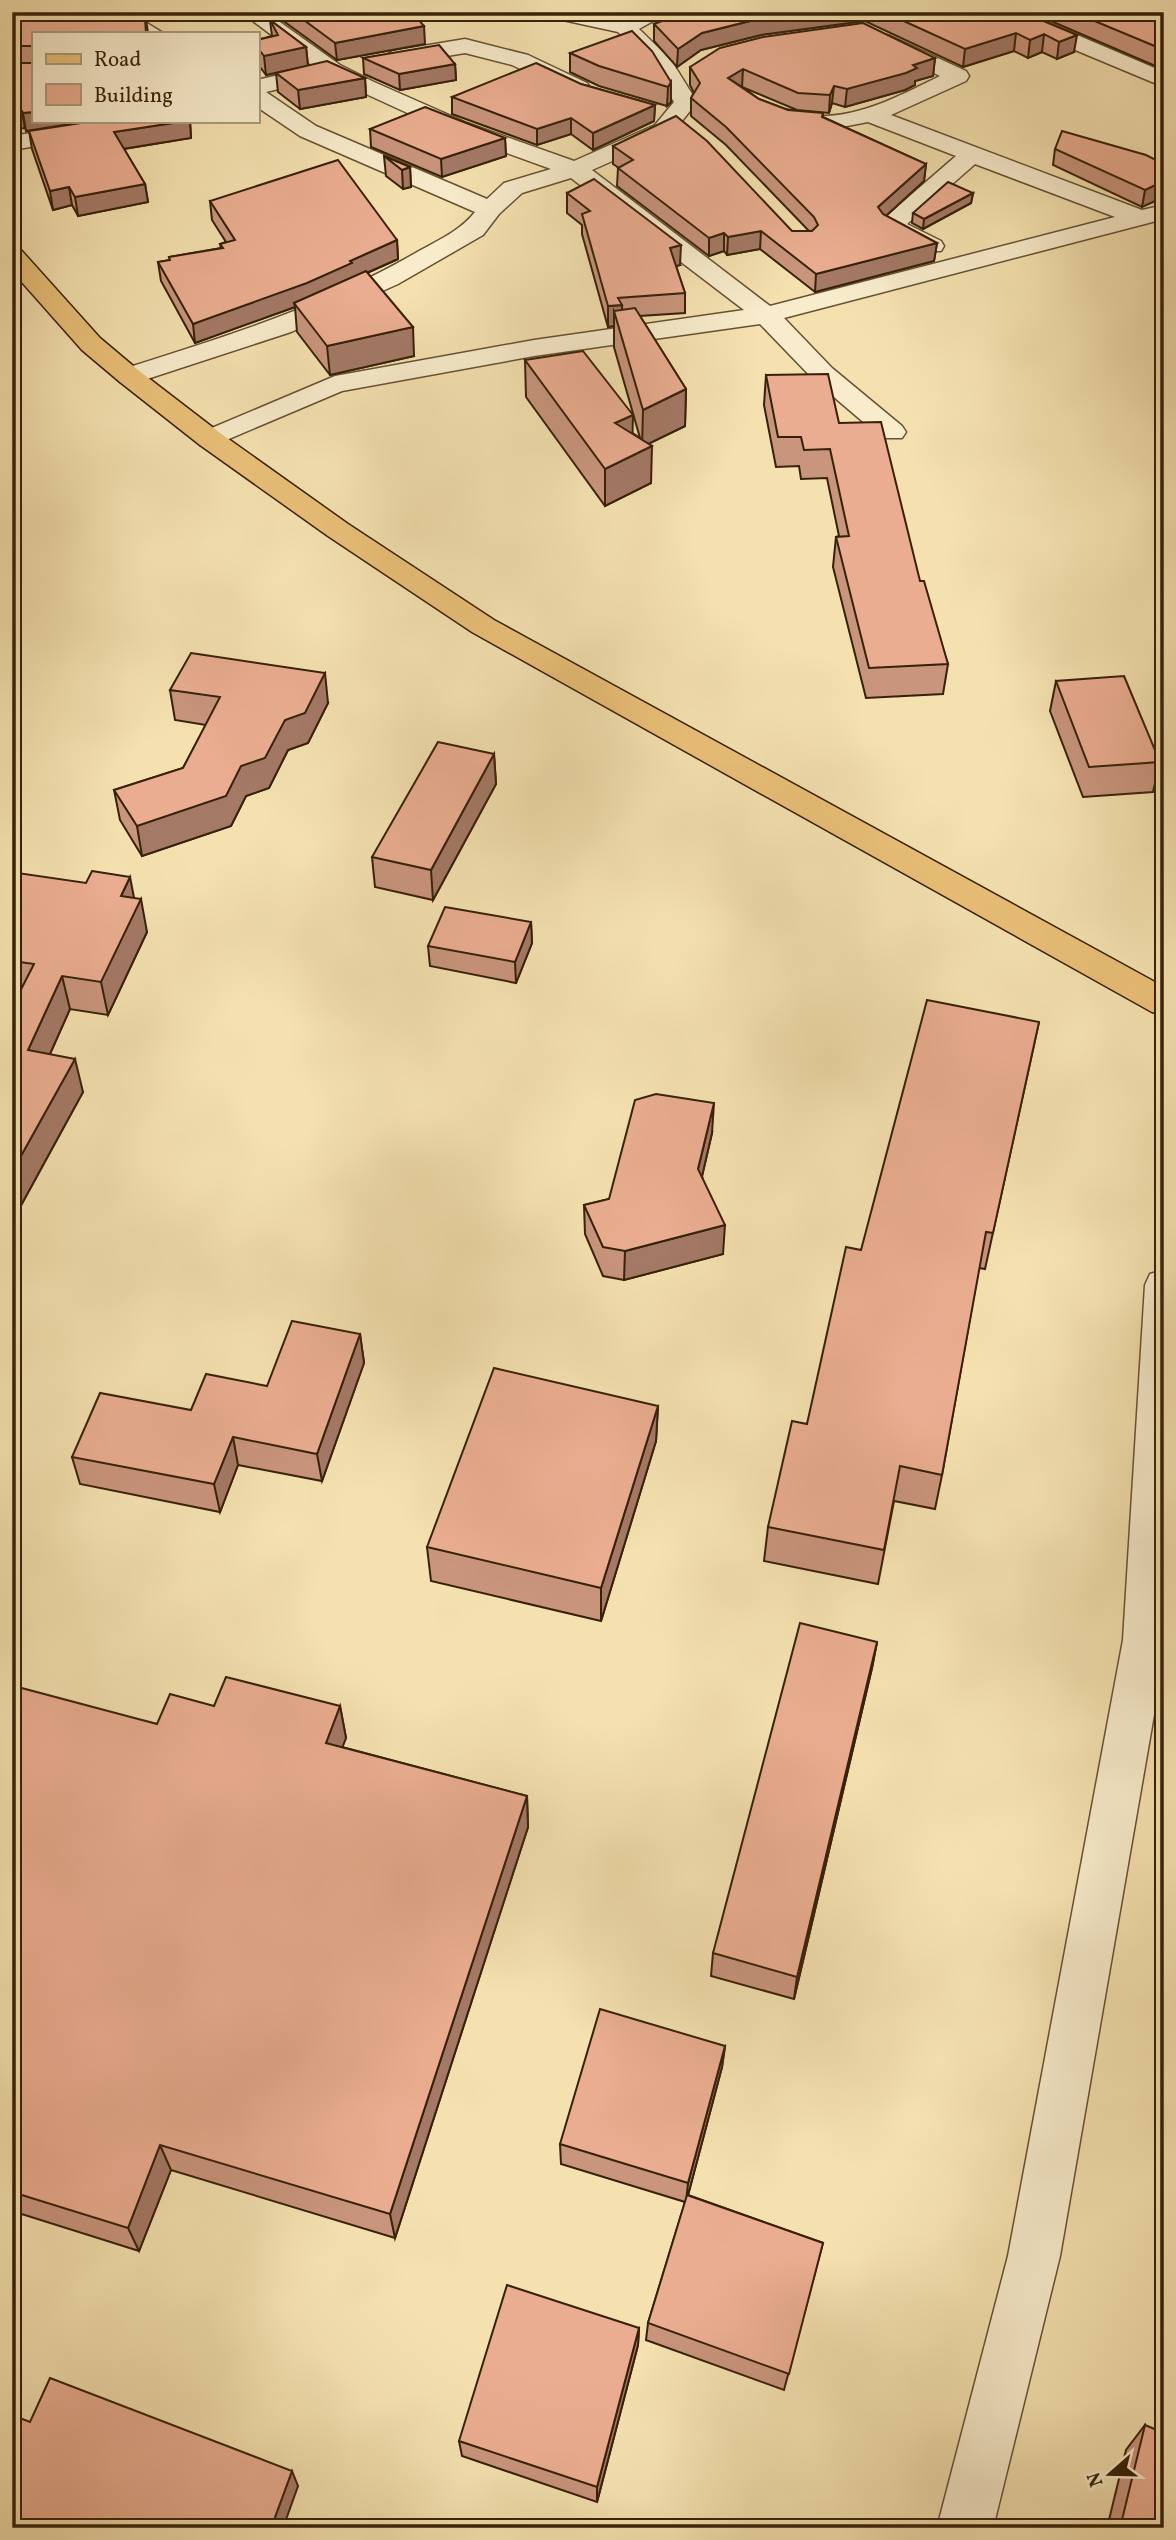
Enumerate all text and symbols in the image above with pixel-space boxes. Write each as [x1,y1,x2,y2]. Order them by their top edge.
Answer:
legend [32,32,259,122]
text: Road [94,46,141,75]
text: Building [94,82,173,111]
north arrow [1074,2438,1144,2508]
text: N [1081,2468,1110,2490]

